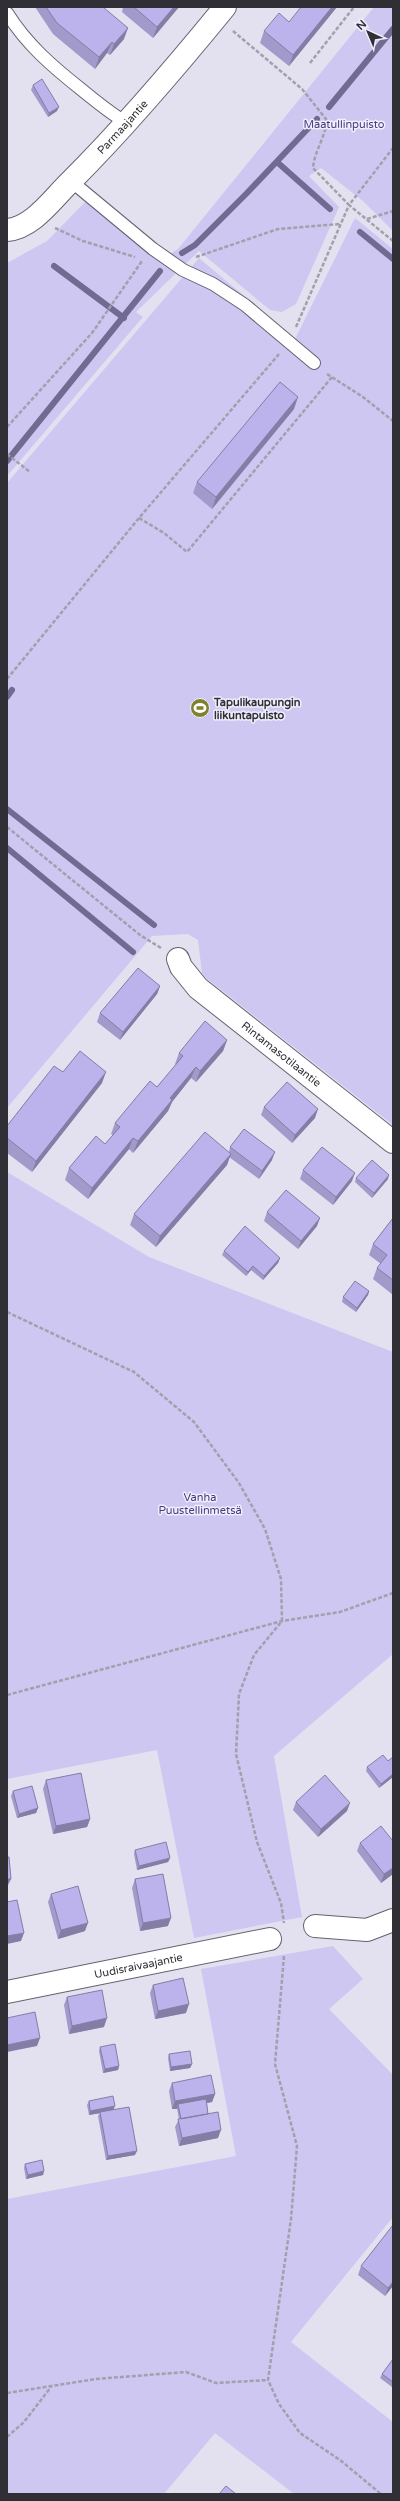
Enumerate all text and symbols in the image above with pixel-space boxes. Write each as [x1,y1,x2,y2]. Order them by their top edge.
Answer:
north arrow [348,12,388,52]
text: N [354,17,369,33]
street label: Parmaajantie [95,97,151,157]
park label: Maatullinpuisto [303,118,385,131]
place label: Tapulikaupungin liikuntapuisto [213,696,301,723]
sports icon: Tapulikaupungin liikuntapuisto [189,697,211,719]
street label: Rintamasotilaantie [239,1019,324,1090]
park label: Vanha Puustellinmetsä [158,1491,242,1517]
street label: Uudisraivaajantie [93,1951,184,1981]

